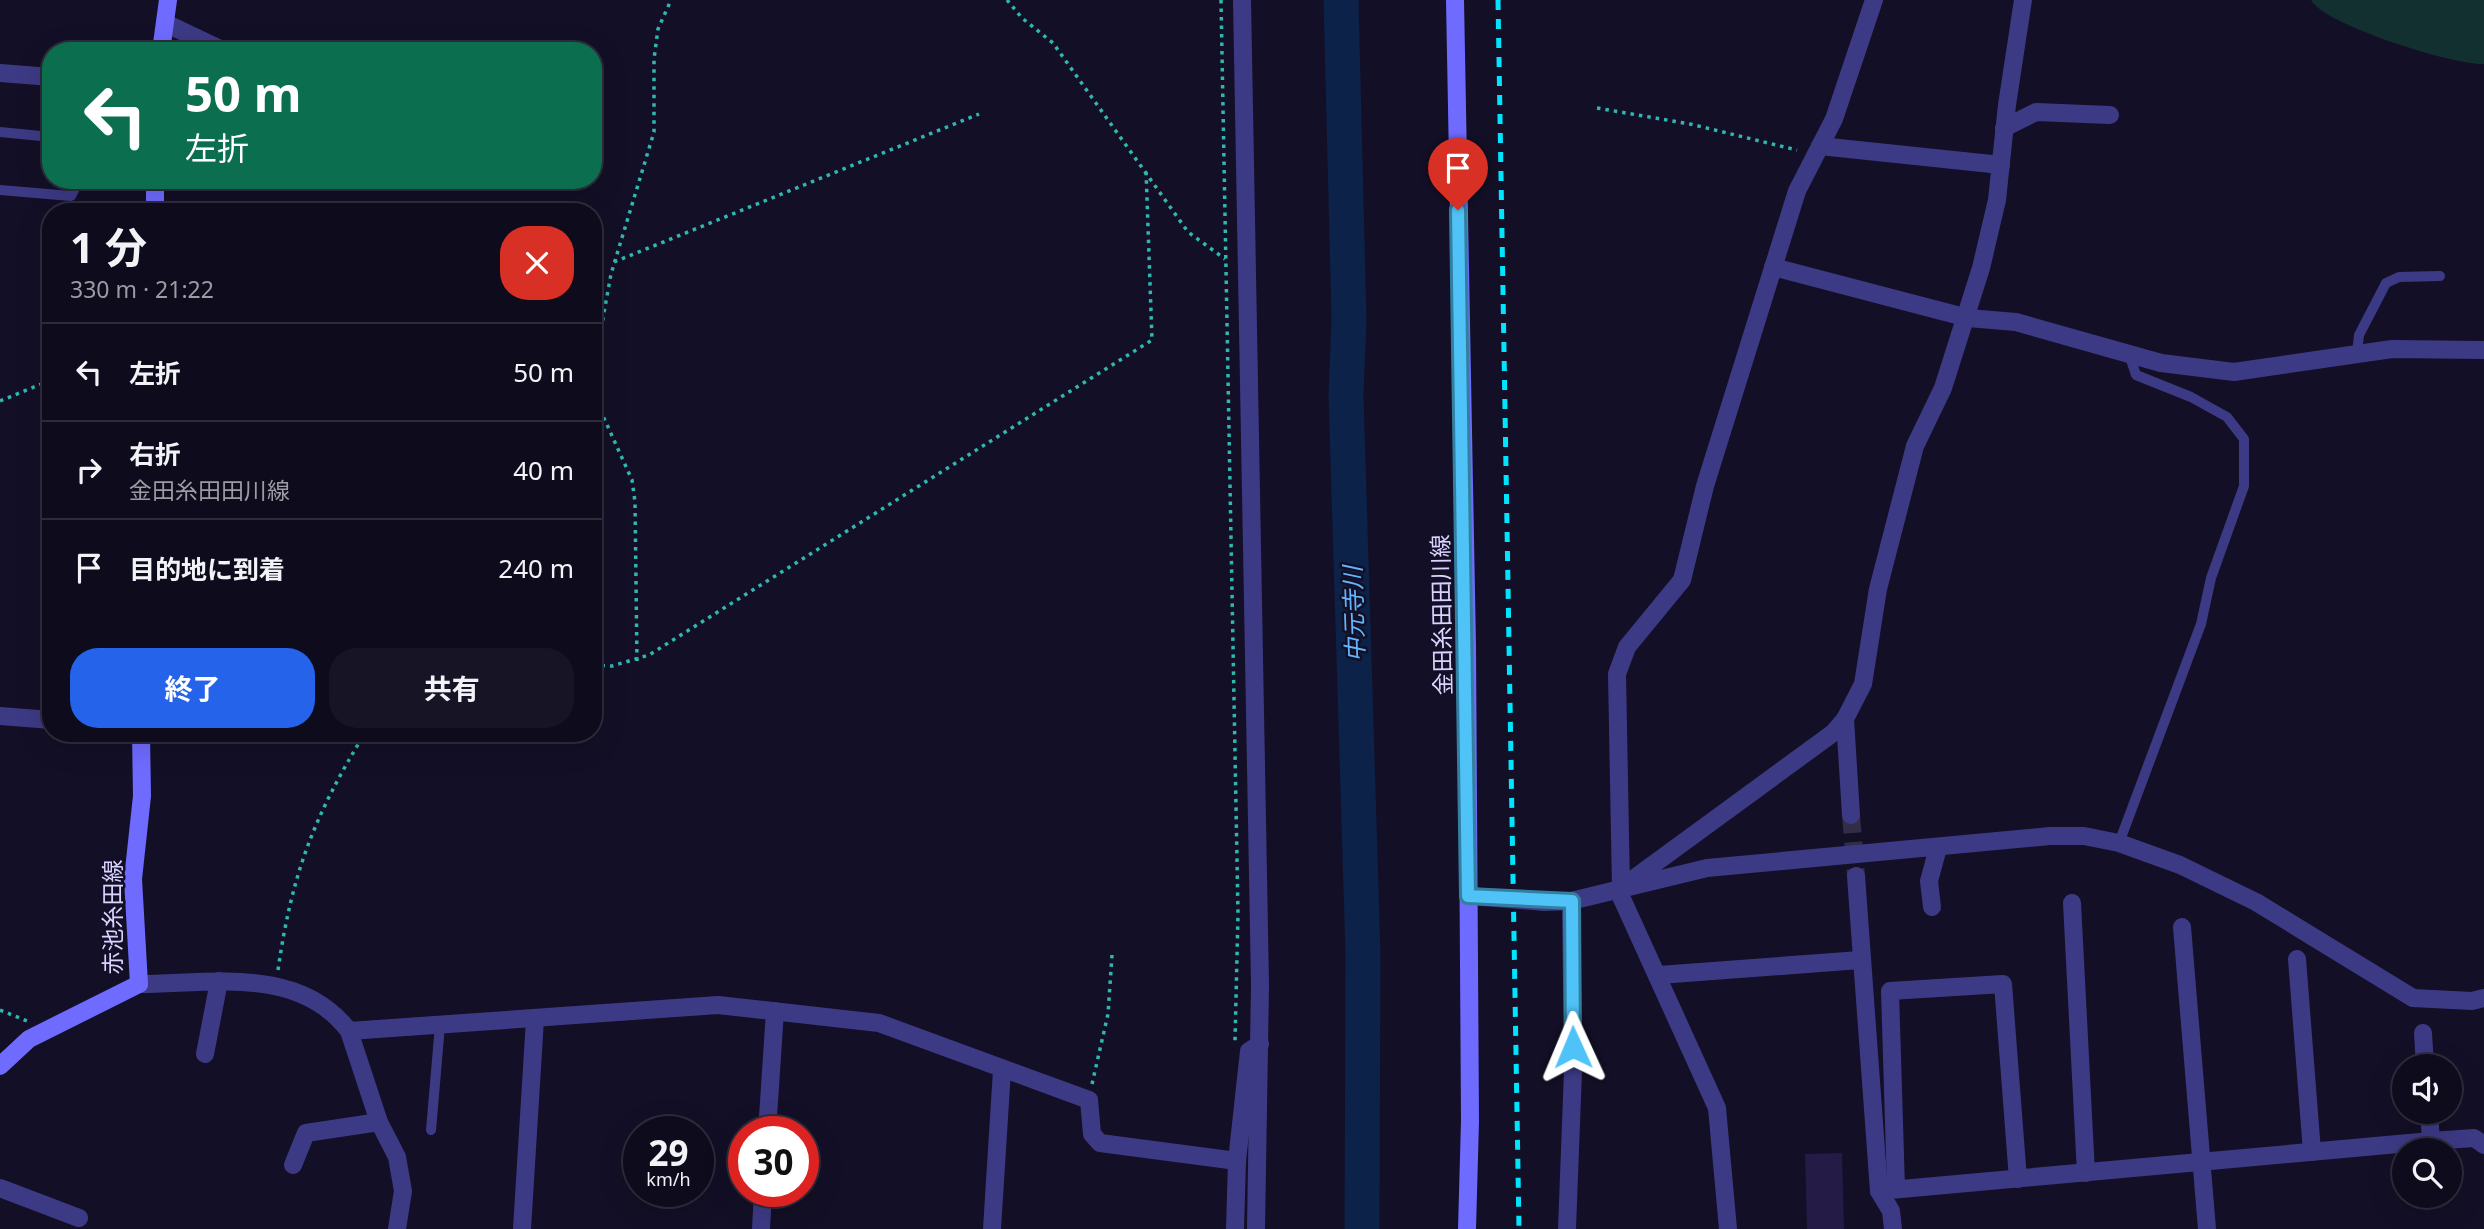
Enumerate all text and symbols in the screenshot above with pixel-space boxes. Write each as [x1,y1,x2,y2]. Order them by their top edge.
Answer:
text: 50 m [185,60,302,126]
icon: left [70,70,161,161]
text: 左折 [185,126,249,169]
pin [1428,138,1488,210]
icon: arrive [1439,149,1477,187]
text: 1 分 [70,218,147,275]
button: close [500,226,574,300]
text: 330 m · 21:22 [70,273,214,305]
icon: left [70,353,108,391]
text: 50 m [513,354,574,390]
text: 左折 [129,355,181,391]
text: 右折 [129,436,181,472]
icon: right [70,451,108,489]
text: 40 m [513,452,574,488]
text: 金田糸田田川線 [129,474,290,506]
street label: 金田糸田田川線 [1424,534,1458,696]
icon: arrive [70,549,108,587]
text: 240 m [498,550,574,586]
text: 目的地に到着 [129,551,285,587]
water label: 中元寺川 [1335,562,1371,663]
button: 終了 [70,648,315,728]
button: 共有 [329,648,574,728]
street label: 赤池糸田線 [96,860,128,975]
position arrow [1536,1010,1610,1084]
map controls [2392,1054,2462,1208]
button: sound [2392,1054,2462,1124]
speed limit sign: 30 [728,1116,819,1207]
text: 29 [648,1129,689,1176]
button: search [2392,1138,2462,1208]
text: km/h [646,1167,691,1191]

